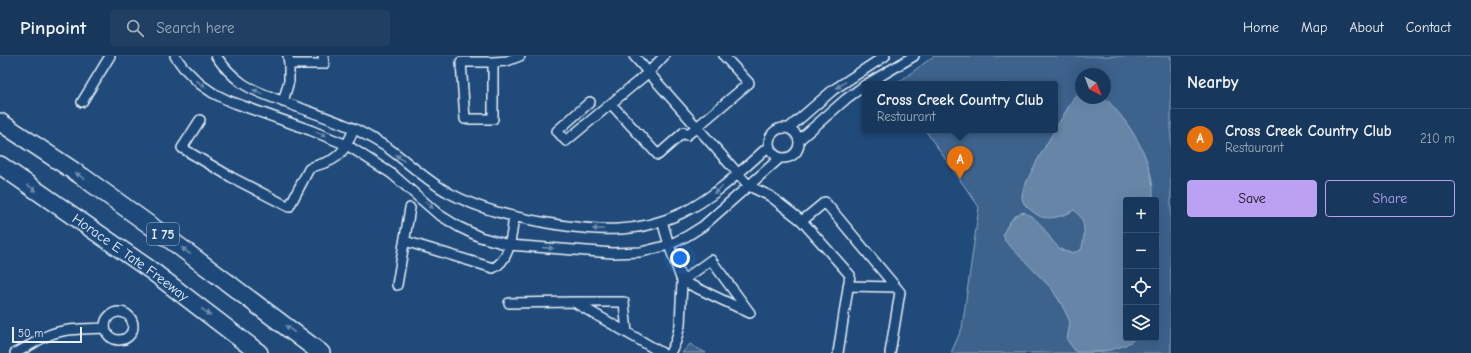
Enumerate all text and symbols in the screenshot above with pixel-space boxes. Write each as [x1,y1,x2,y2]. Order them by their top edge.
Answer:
search box [110,10,390,46]
text: Pinpoint [20,17,86,39]
icon: search [124,17,146,39]
text: Search here [156,19,234,37]
text: Home [1243,19,1279,36]
text: Map [1301,19,1327,36]
text: About [1349,19,1384,36]
text: Contact [1406,19,1451,36]
north arrow [1075,68,1111,104]
text: Nearby [1187,73,1238,92]
one-way arrow [196,80,207,89]
one-way arrow [836,81,846,89]
popup [862,81,1058,133]
one-way arrow [252,89,264,95]
text: Cross Creek Country Club [877,91,1043,109]
text: Restaurant [877,109,935,124]
text: Cross Creek Country Club [1225,122,1392,140]
text: A [1196,131,1204,146]
text: 210 m [1420,131,1455,146]
one-way arrow [315,132,327,138]
text: Restaurant [1225,140,1284,155]
pin: A [947,146,973,179]
one-way arrow [395,154,406,162]
one-way arrow [74,172,86,179]
button: Save [1187,180,1317,217]
button: Share [1325,180,1455,217]
one-way arrow [27,184,37,192]
one-way arrow [713,185,724,194]
map controls [1123,197,1159,341]
button: + [1123,197,1159,233]
one-way arrow [424,200,434,210]
street label: Horace E Tate Freeway [69,210,193,305]
road number: I 75 [147,223,179,245]
one-way arrow [592,226,604,233]
button: − [1123,233,1159,269]
one-way arrow [542,245,554,251]
one-way arrow [180,247,191,255]
your location [670,248,690,268]
button: locate [1123,269,1159,305]
button: layers [1123,305,1159,341]
one-way arrow [200,308,211,316]
scale bar [12,325,82,344]
one-way arrow [284,325,295,334]
text: 50 m [18,327,43,340]

